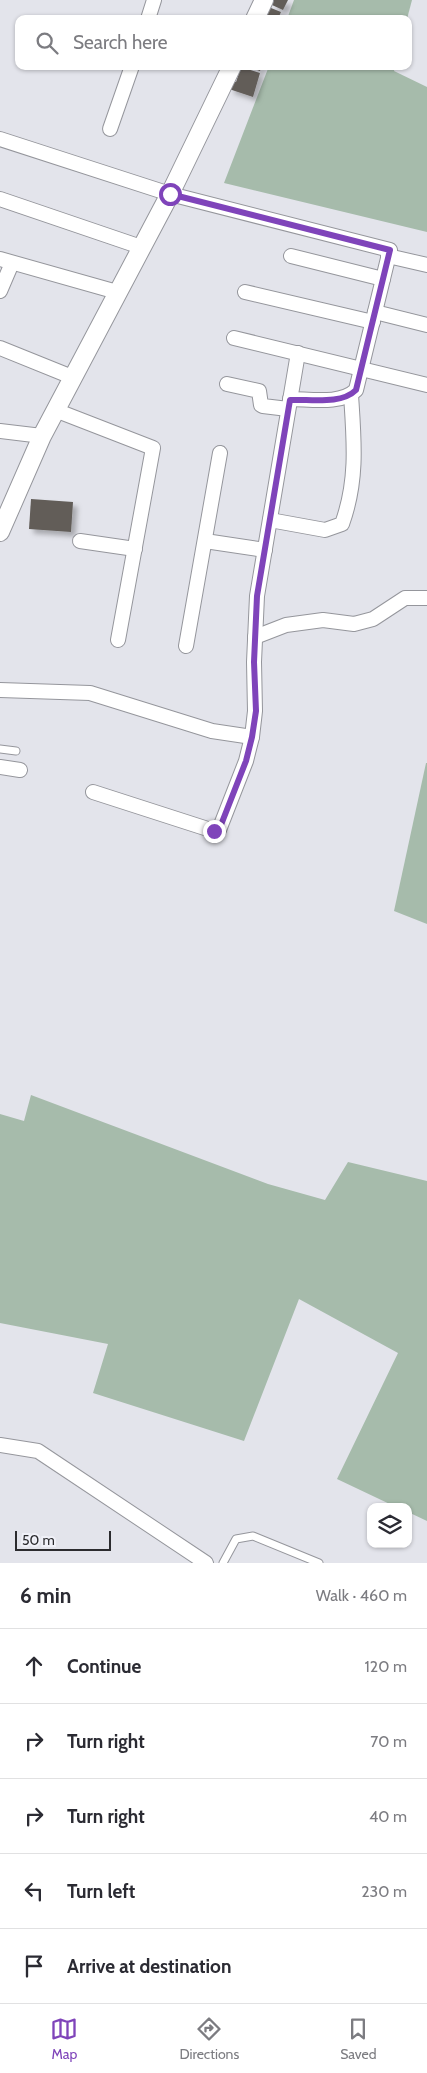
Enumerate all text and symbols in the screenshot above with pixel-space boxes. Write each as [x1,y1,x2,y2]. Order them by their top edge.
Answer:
search box [15,15,412,70]
icon: search [33,29,61,57]
text: Search here [73,31,167,54]
route start [159,183,182,206]
route end [203,820,226,843]
map controls [367,1503,412,1548]
button: layers [367,1503,412,1548]
scale bar [15,1528,111,1551]
text: 50 m [22,1531,55,1549]
text: 6 min [20,1583,71,1608]
text: Walk · 460 m [316,1586,407,1605]
icon: ahead [20,1652,48,1680]
text: Continue [67,1655,141,1678]
text: 120 m [365,1657,407,1676]
icon: right [20,1727,48,1755]
text: Turn right [67,1730,145,1753]
text: 70 m [370,1732,407,1751]
icon: right [20,1802,48,1830]
text: Turn right [67,1805,145,1828]
text: 40 m [369,1807,407,1826]
icon: left [20,1877,48,1905]
text: Turn left [67,1880,135,1903]
text: 230 m [361,1882,407,1901]
icon: arrive [20,1952,48,1980]
text: Arrive at destination [67,1955,231,1978]
tab: Map [50,2015,78,2063]
tab: Directions [179,2015,239,2063]
tab: Saved [340,2015,377,2063]

